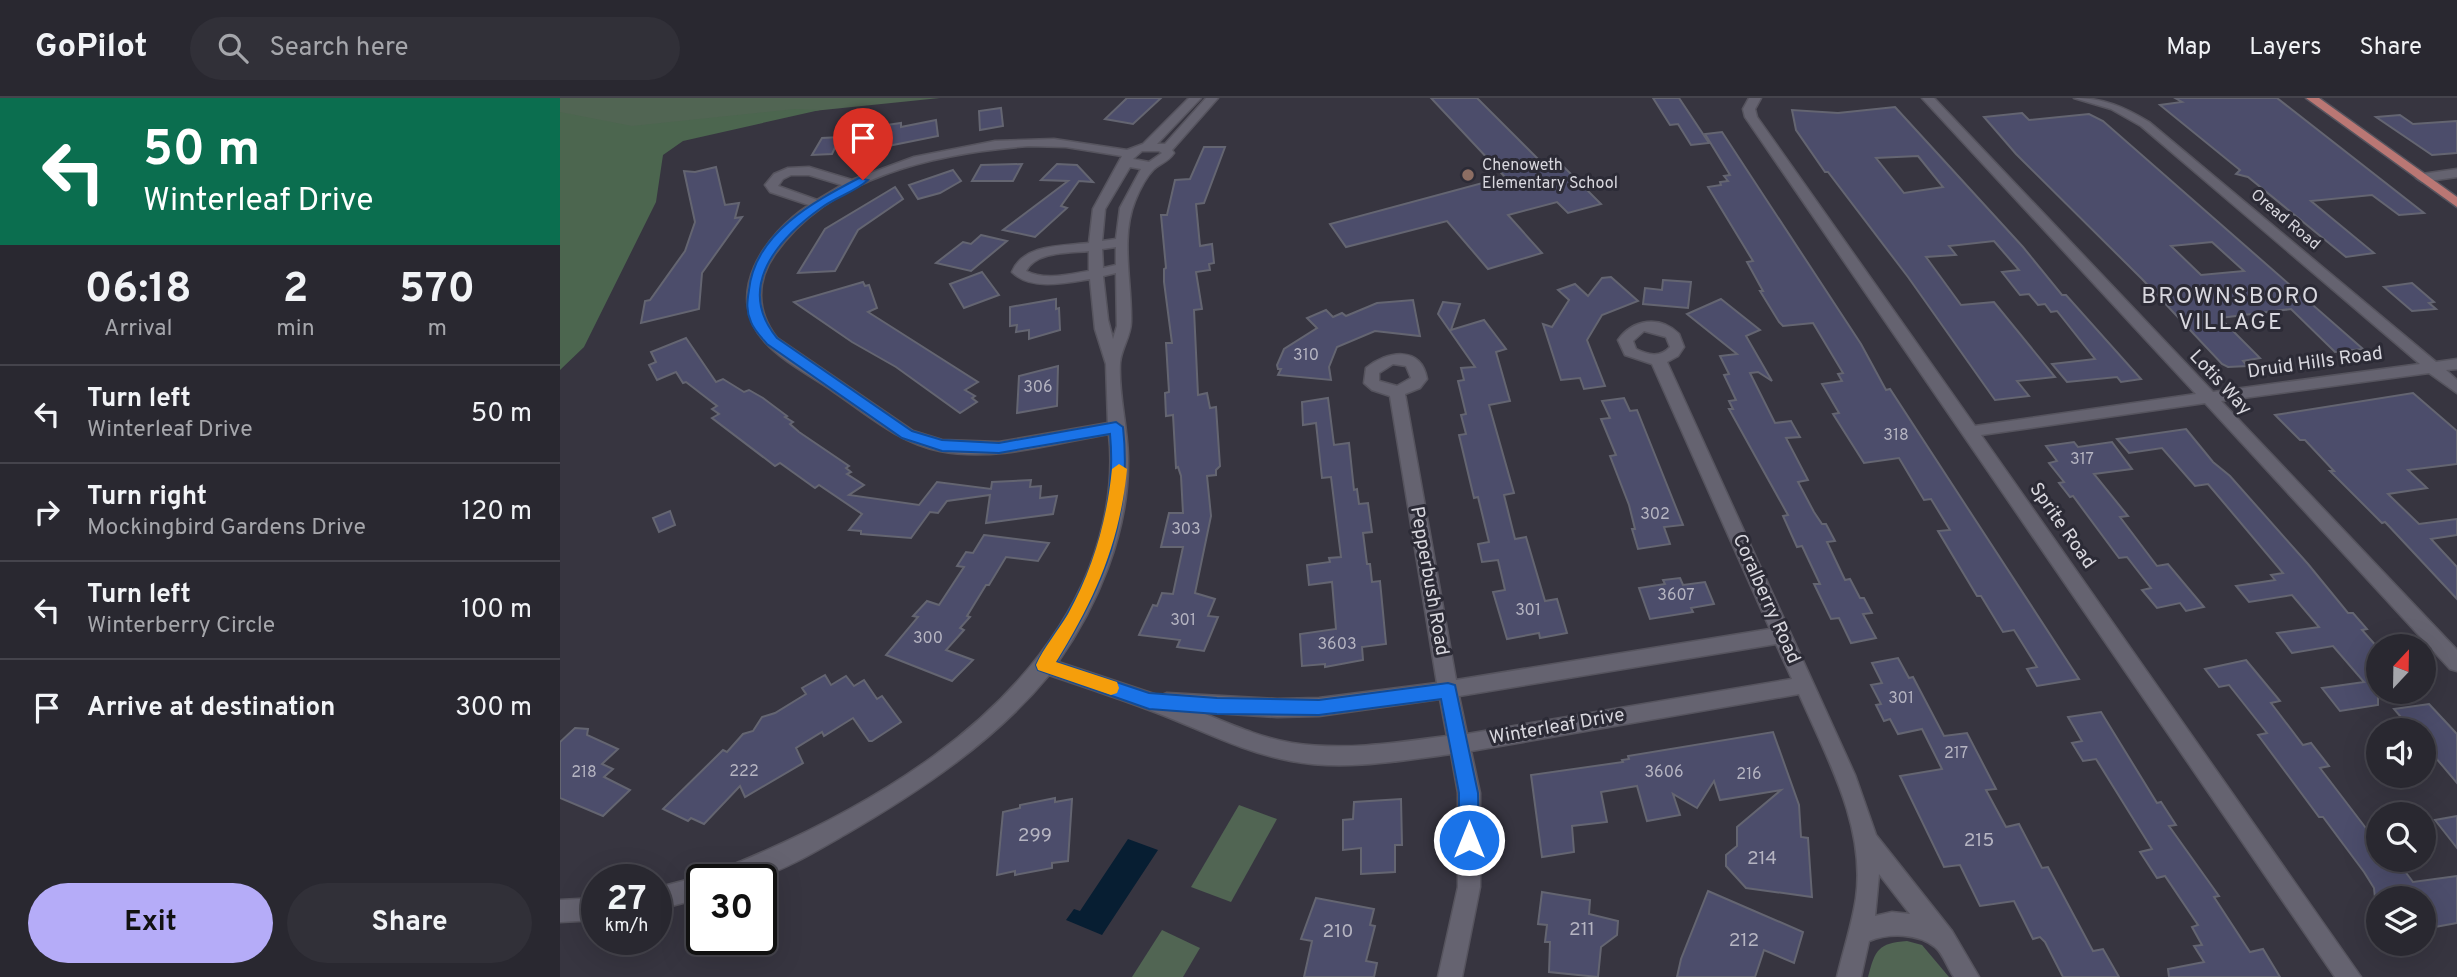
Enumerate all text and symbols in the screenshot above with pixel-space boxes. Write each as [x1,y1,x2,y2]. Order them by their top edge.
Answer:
search box [190,17,680,80]
text: GoPilot [35,27,148,69]
icon: search [214,29,252,67]
text: Search here [270,32,408,65]
text: Map [2166,33,2211,63]
text: Layers [2249,33,2321,63]
text: Share [2359,33,2422,63]
pin [833,108,893,180]
icon: arrive [844,119,882,157]
text: 50 m [143,121,260,183]
icon: left [28,126,119,217]
place label: Chenoweth Elementary School [1482,156,1618,194]
marker: Chenoweth Elementary School [1460,167,1476,183]
text: Winterleaf Drive [143,182,373,222]
street label: Oread Road [2246,185,2324,255]
text: 06:18 [85,264,192,317]
text: 2 [283,264,308,317]
text: 570 [399,264,475,317]
district label: BROWNSBORO VILLAGE [2141,283,2321,338]
text: Arrival [104,315,172,344]
text: min [276,315,315,344]
text: m [428,315,447,344]
street label: Druid Hills Road [2246,342,2384,384]
street label: Lotis Way [2184,345,2256,421]
house number: 310 [1293,346,1319,366]
house number: 306 [1023,378,1053,398]
text: Turn left [87,383,191,416]
icon: left [28,395,66,433]
text: 50 m [471,398,532,431]
text: Winterleaf Drive [87,416,253,445]
house number: 318 [1883,426,1909,446]
house number: 317 [2070,450,2094,470]
street label: Sprite Road [2024,478,2100,574]
text: Turn right [87,481,207,514]
icon: right [28,493,66,531]
text: 120 m [462,496,532,529]
street label: Pepperbush Road [1404,504,1454,658]
house number: 302 [1640,505,1670,525]
text: Mockingbird Gardens Drive [87,514,366,543]
house number: 303 [1171,520,1201,540]
street label: Coralberry Road [1727,530,1805,668]
text: Turn left [87,579,191,612]
house number: 3607 [1657,586,1695,606]
icon: left [28,591,66,629]
text: 100 m [461,594,532,627]
house number: 301 [1515,601,1541,621]
house number: 301 [1170,611,1196,631]
text: Winterberry Circle [87,612,275,641]
house number: 300 [913,629,943,649]
north arrow [2366,634,2436,704]
map controls [2366,634,2436,956]
house number: 3603 [1317,635,1357,655]
icon: arrive [28,689,66,727]
house number: 301 [1888,689,1914,709]
text: Arrive at destination [87,692,335,725]
text: 300 m [455,692,532,725]
street label: Winterleaf Drive [1488,703,1626,751]
button: sound [2366,718,2436,788]
house number: 217 [1944,744,1968,764]
house number: 222 [729,762,759,782]
house number: 218 [571,763,597,783]
house number: 3606 [1644,763,1684,783]
house number: 216 [1736,765,1762,785]
button: search [2366,802,2436,872]
position arrow [1432,803,1506,877]
house number: 299 [1018,824,1052,848]
house number: 215 [1964,829,1994,853]
house number: 214 [1747,847,1777,871]
speed limit sign: 30 [686,864,777,955]
text: 27 [607,878,646,922]
button: Exit [28,883,273,963]
button: Share [287,883,532,963]
button: layers [2366,886,2436,956]
text: km/h [605,915,648,938]
house number: 211 [1569,918,1595,942]
house number: 210 [1323,920,1353,944]
house number: 212 [1729,929,1759,953]

